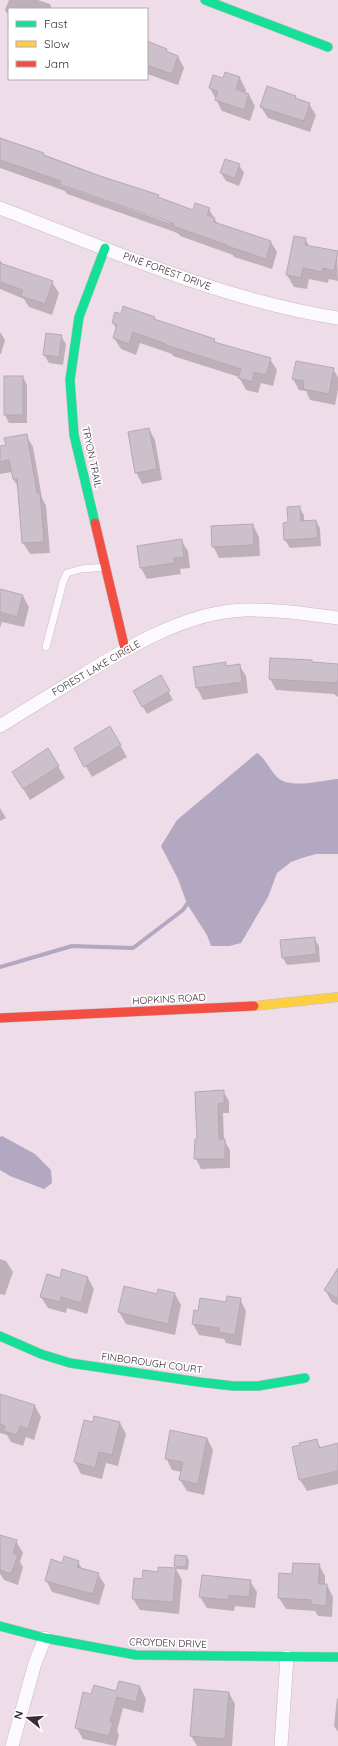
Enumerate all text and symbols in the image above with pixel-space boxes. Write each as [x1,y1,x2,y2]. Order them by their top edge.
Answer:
legend [8,8,148,80]
text: Fast [44,16,68,31]
text: Slow [44,36,70,51]
text: Jam [44,56,69,71]
street label: PINE FOREST DRIVE [121,249,213,293]
street label: TRYON TRAIL [79,425,105,490]
street label: FOREST LAKE CIRCLE [49,637,143,699]
street label: HOPKINS ROAD [132,991,206,1007]
street label: FINBOROUGH COURT [101,1349,203,1377]
street label: CROYDEN DRIVE [129,1635,207,1651]
north arrow [8,1698,48,1738]
text: N [11,1709,26,1721]

